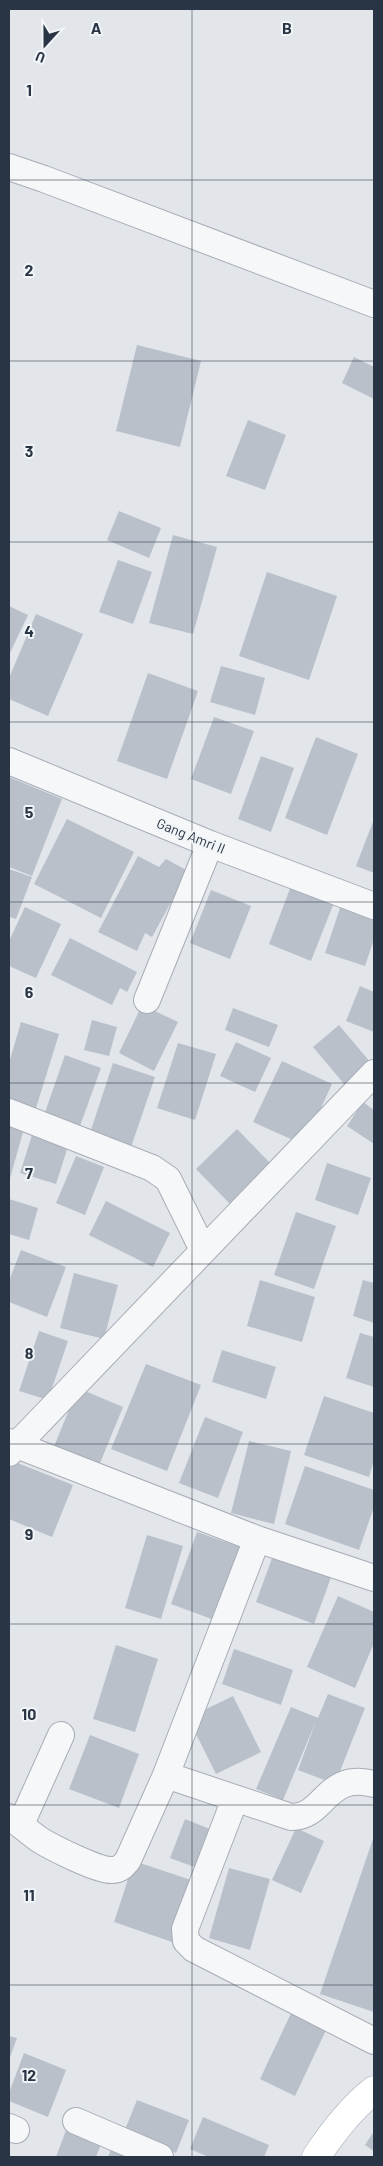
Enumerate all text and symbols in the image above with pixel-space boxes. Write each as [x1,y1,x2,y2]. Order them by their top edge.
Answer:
text: A [91,18,102,37]
text: B [282,18,292,37]
north arrow [20,20,70,70]
text: U [33,48,47,67]
text: 1 [26,80,32,99]
text: 2 [25,260,34,279]
text: 3 [25,441,33,460]
text: 4 [24,621,34,640]
text: 5 [25,802,34,821]
street label: Gang Amri II [154,814,228,857]
text: 6 [25,982,34,1001]
text: 7 [25,1163,33,1182]
text: 8 [25,1343,34,1362]
text: 9 [25,1524,33,1543]
text: 10 [22,1704,36,1723]
text: 11 [23,1885,35,1904]
text: 12 [22,2065,36,2084]

